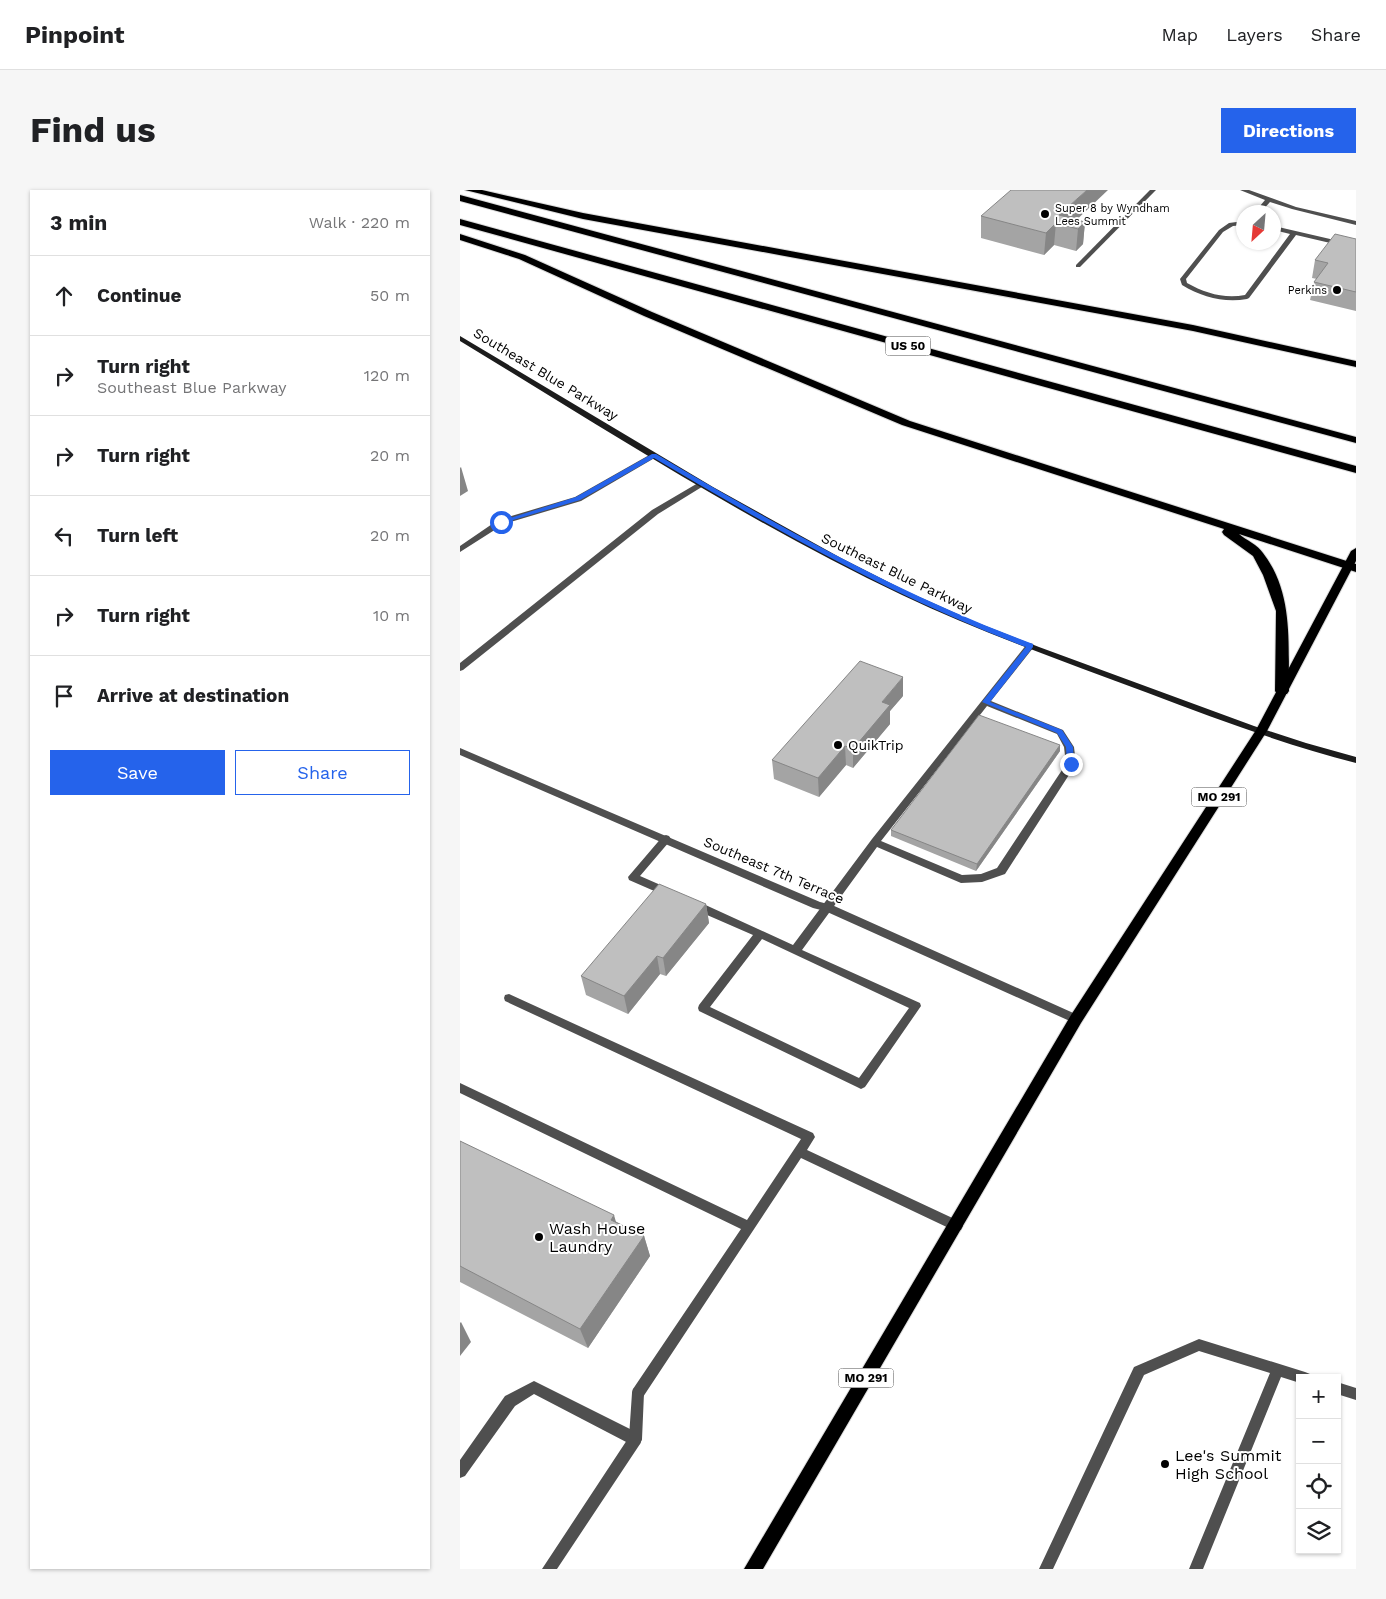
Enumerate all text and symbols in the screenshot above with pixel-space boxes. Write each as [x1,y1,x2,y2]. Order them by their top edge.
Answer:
text: Pinpoint [25,21,125,49]
text: Map [1161,24,1198,45]
text: Layers [1226,24,1283,45]
text: Share [1311,24,1361,45]
button: Directions [1221,108,1356,153]
text: Find us [30,109,156,151]
place label: Super 8 by Wyndham Lees Summit [1055,202,1170,228]
north arrow [1236,205,1281,250]
marker: Super 8 by Wyndham Lees Summit [1039,208,1051,220]
text: 3 min [50,210,107,235]
text: Walk · 220 m [309,213,410,232]
icon: ahead [50,282,78,310]
text: Continue [97,284,181,307]
place label: Perkins [1288,284,1327,297]
marker: Perkins [1331,284,1343,296]
text: 50 m [370,286,410,305]
street label: Southeast Blue Parkway [471,324,622,424]
road number: US 50 [886,336,930,356]
text: Turn right [97,355,190,378]
icon: right [50,362,78,390]
text: 120 m [364,366,410,385]
text: Southeast Blue Parkway [97,378,287,397]
icon: right [50,442,78,470]
text: Turn right [97,444,190,467]
text: 20 m [370,446,410,465]
route start [490,511,513,534]
icon: left [50,522,78,550]
text: Turn left [97,524,178,547]
text: 20 m [370,526,410,545]
street label: Southeast Blue Parkway [819,529,976,617]
icon: right [50,602,78,630]
text: Turn right [97,604,190,627]
text: 10 m [373,606,410,625]
icon: arrive [50,682,78,710]
text: Arrive at destination [97,684,289,707]
place label: QuikTrip [848,737,904,753]
marker: QuikTrip [832,739,844,751]
button: Save [50,750,225,795]
button: Share [235,750,410,795]
route end [1060,753,1083,776]
road number: MO 291 [1192,788,1246,806]
street label: Southeast 7th Terrace [701,833,847,907]
place label: Wash House Laundry [549,1219,645,1256]
marker: Wash House Laundry [533,1231,545,1243]
road number: MO 291 [838,1368,894,1388]
map controls [1296,1374,1341,1554]
button: + [1296,1374,1341,1419]
button: − [1296,1419,1341,1464]
place label: Lee's Summit High School [1175,1446,1282,1483]
marker: Lee's Summit High School [1159,1458,1171,1470]
button: locate [1296,1464,1341,1509]
button: layers [1296,1509,1341,1554]

